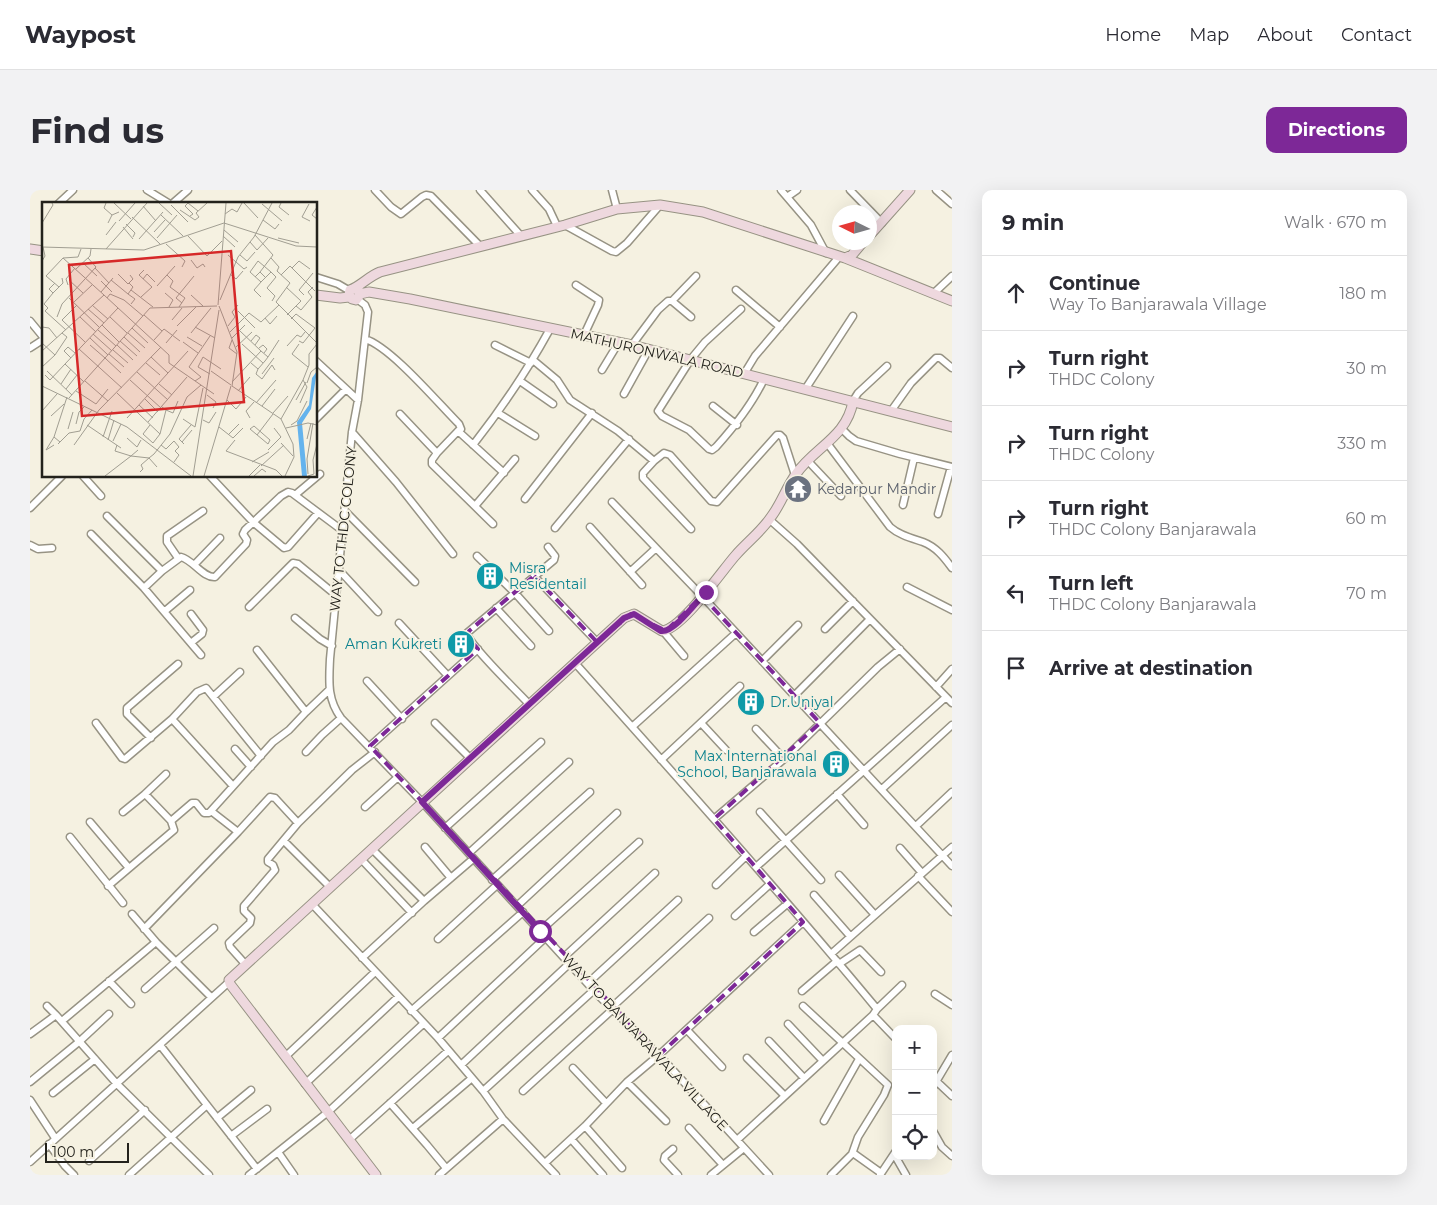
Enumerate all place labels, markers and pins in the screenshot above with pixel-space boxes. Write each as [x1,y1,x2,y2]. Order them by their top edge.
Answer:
temple icon: Kedarpur Mandir [783,474,813,504]
place label: Kedarpur Mandir [817,480,937,498]
place label: Misra Residentail [509,559,587,593]
building icon: Misra Residentail [475,561,505,591]
building icon: Aman Kukreti [446,629,476,659]
place label: Aman Kukreti [345,635,442,653]
building icon: Dr.Uniyal [736,687,766,717]
place label: Dr.Uniyal [770,693,833,711]
place label: Max International School, Banjarawala [677,747,817,781]
building icon: Max International School, Banjarawala [821,749,851,779]

